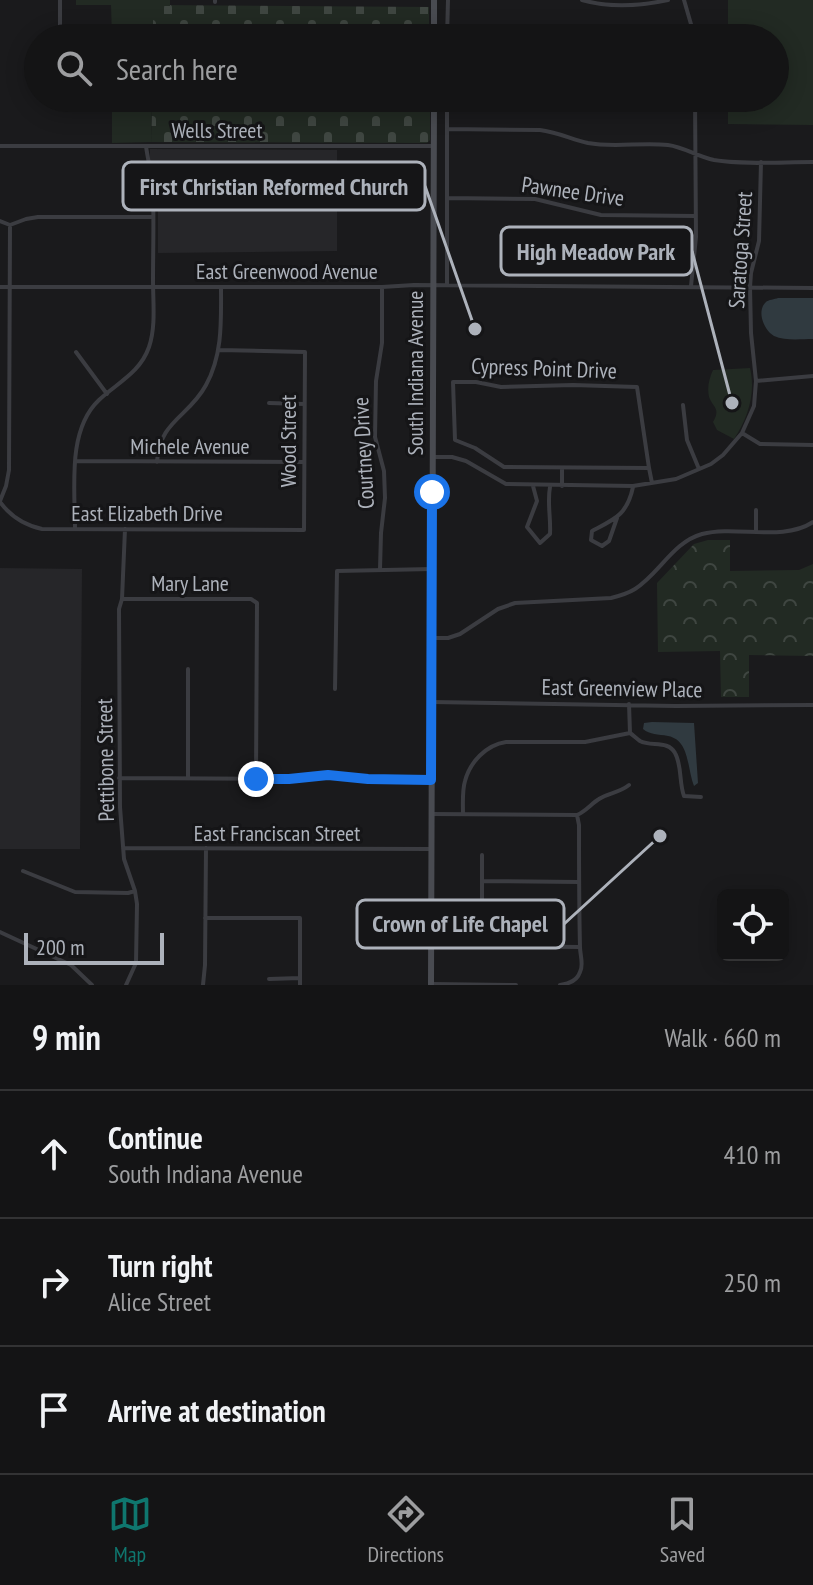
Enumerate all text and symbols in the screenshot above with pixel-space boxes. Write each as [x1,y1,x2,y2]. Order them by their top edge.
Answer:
search box [24,24,789,112]
icon: search [52,46,96,90]
text: Search here [116,49,238,88]
street label: Wells Street [172,116,262,144]
callout: First Christian Reformed Church [123,162,425,210]
street label: Pawnee Drive [520,170,626,212]
text: First Christian Reformed Church [140,171,408,202]
street label: Saratoga Street [722,191,758,309]
callout: High Meadow Park [501,227,692,275]
text: High Meadow Park [517,236,675,267]
street label: East Greenwood Avenue [196,257,378,285]
street label: South Indiana Avenue [401,291,429,455]
street label: Cypress Point Drive [471,351,617,385]
street label: Wood Street [274,395,302,487]
street label: Courtney Drive [346,396,380,510]
street label: Michele Avenue [130,432,250,460]
route start [414,474,450,510]
street label: East Elizabeth Drive [71,499,223,527]
street label: Mary Lane [151,569,229,597]
street label: East Greenview Place [541,673,703,703]
street label: Pettibone Street [90,698,120,822]
route end [238,761,274,797]
street label: East Franciscan Street [194,819,360,847]
map controls [717,889,789,961]
button: locate [717,889,789,961]
callout: Crown of Life Chapel [357,900,564,948]
text: Crown of Life Chapel [372,908,548,939]
scale bar [24,929,164,965]
text: 200 m [36,933,85,961]
text: 9 min [32,1015,101,1059]
text: Walk · 660 m [664,1021,781,1054]
text: Continue [108,1118,203,1157]
icon: ahead [32,1132,76,1176]
text: 410 m [723,1138,781,1171]
text: South Indiana Avenue [108,1157,303,1190]
text: Turn right [108,1246,212,1285]
icon: right [32,1260,76,1304]
text: 250 m [723,1266,781,1299]
text: Alice Street [108,1285,211,1318]
icon: arrive [32,1388,76,1432]
text: Arrive at destination [108,1391,326,1430]
tab: Map [108,1492,152,1568]
tab: Directions [368,1492,444,1568]
tab: Saved [660,1492,705,1568]

